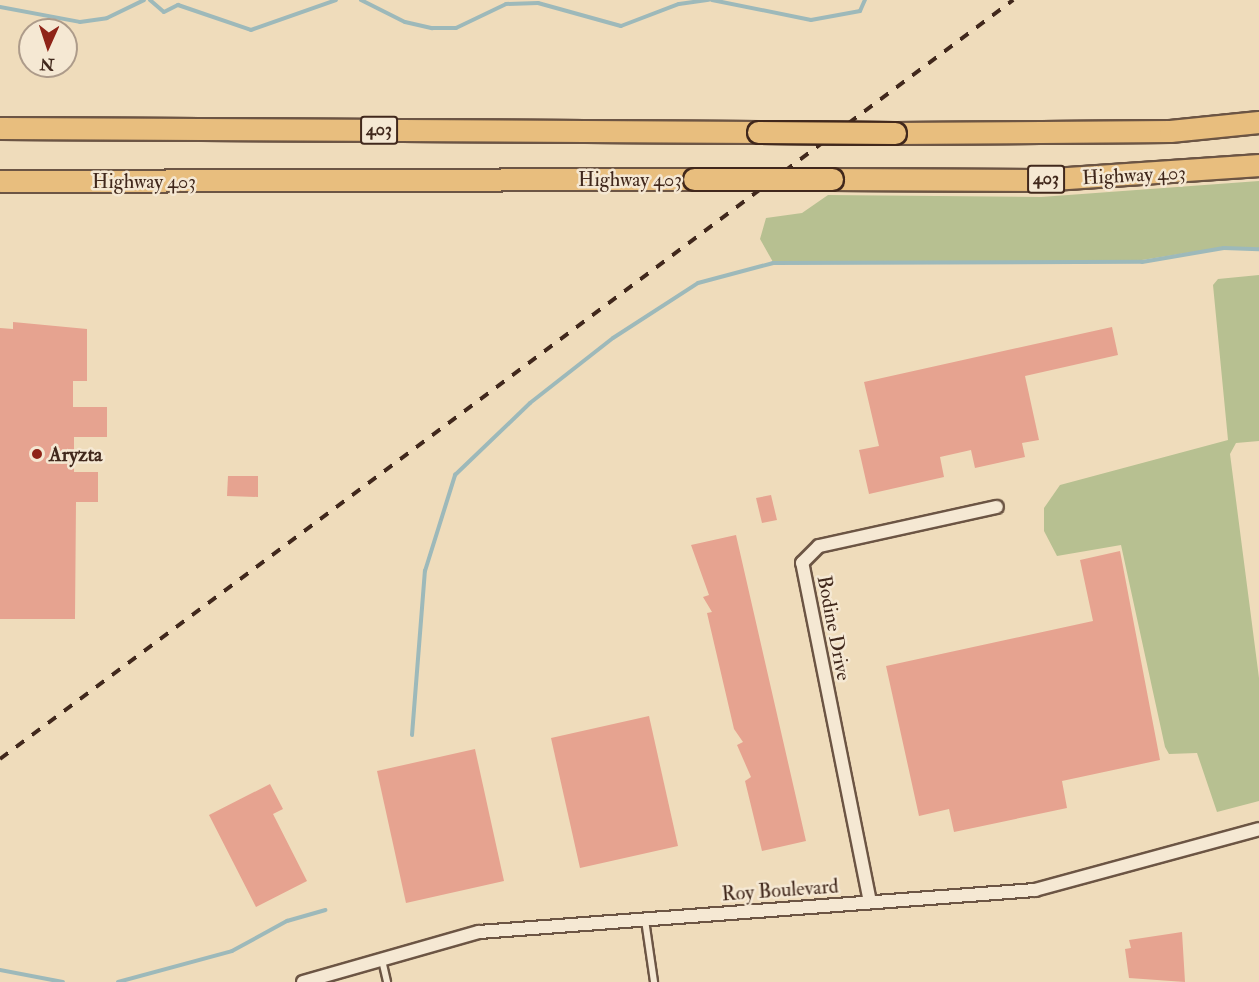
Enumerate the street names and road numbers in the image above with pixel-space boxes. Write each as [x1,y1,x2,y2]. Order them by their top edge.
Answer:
road number: 403 [360,115,398,145]
street label: Highway 403 [1082,160,1186,190]
road number: 403 [1026,164,1066,194]
street label: Highway 403 [578,167,682,191]
street label: Highway 403 [92,169,196,193]
street label: Bodine Drive [812,573,856,683]
street label: Roy Boulevard [721,874,839,906]

